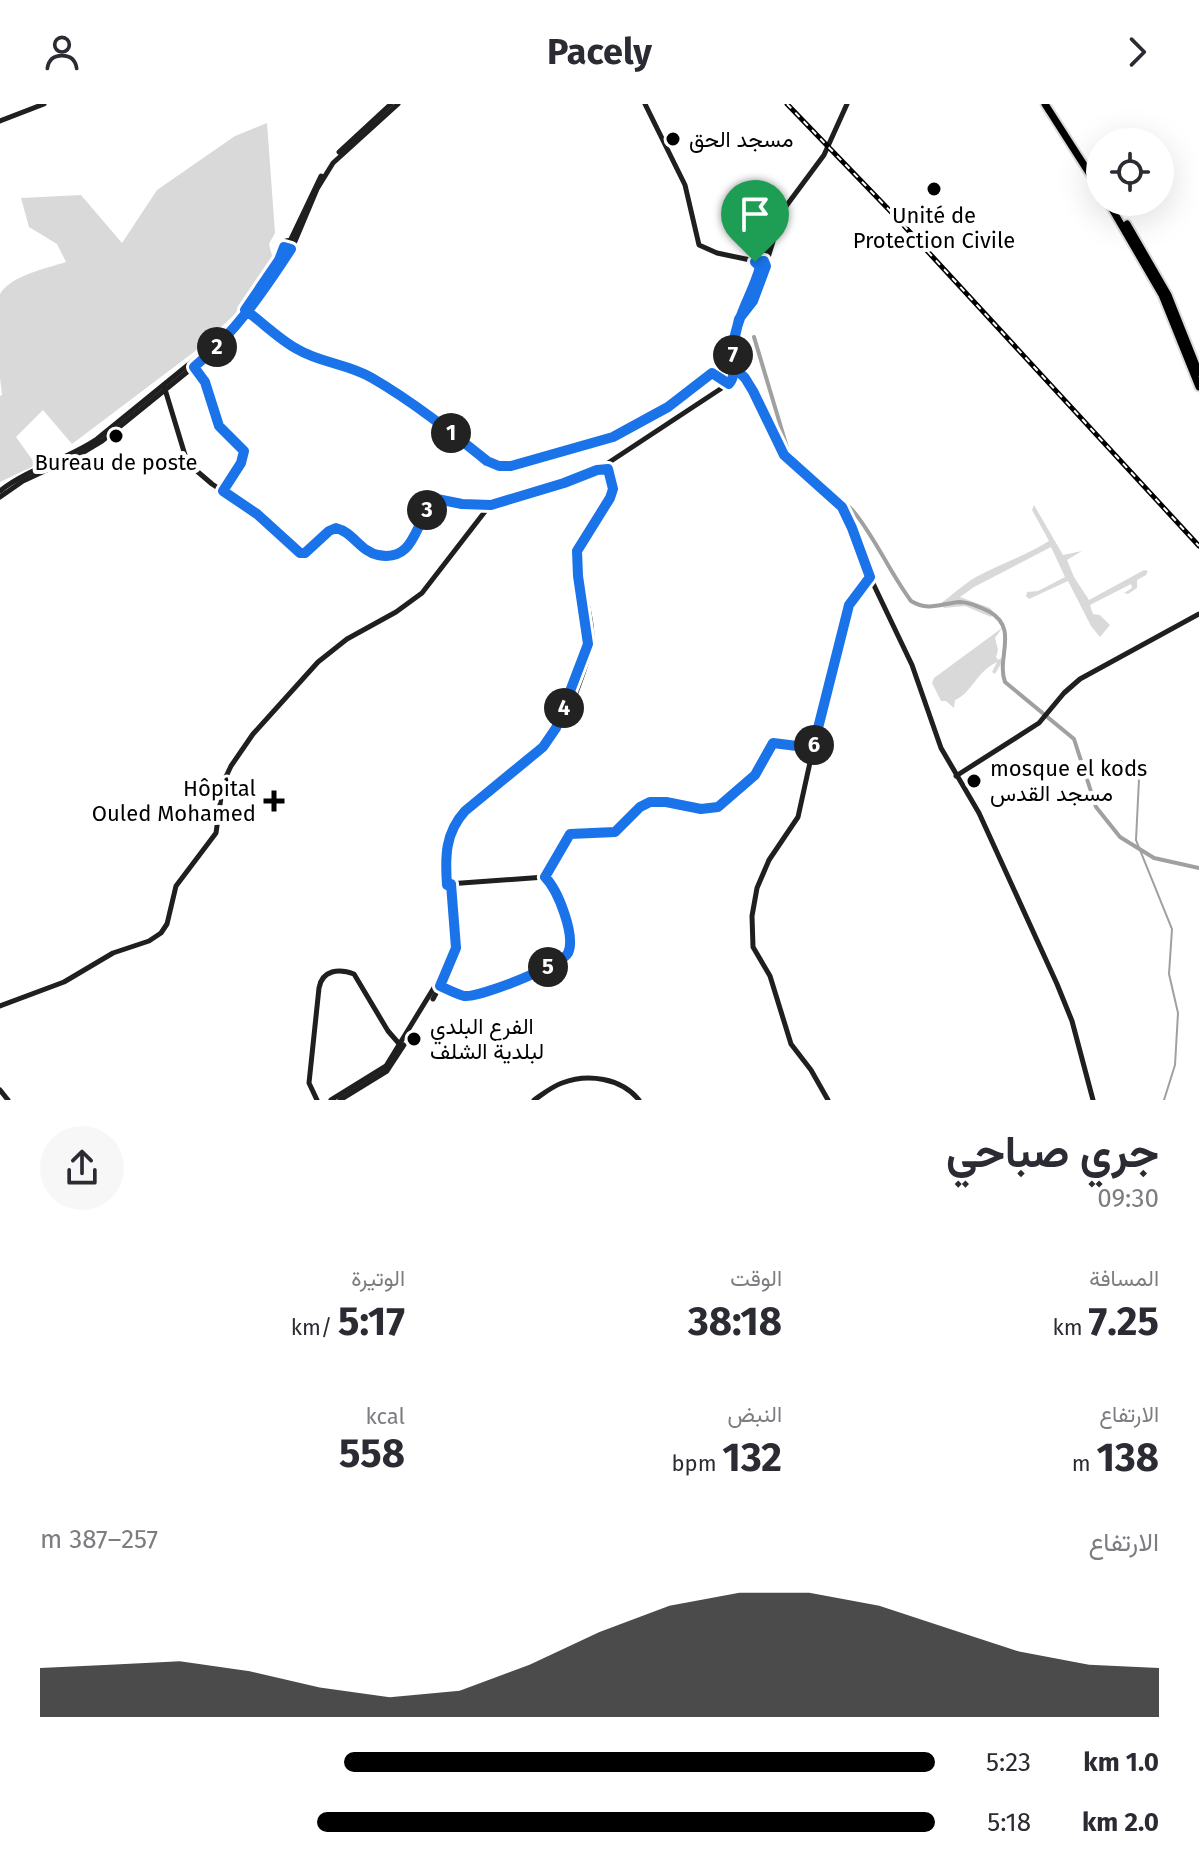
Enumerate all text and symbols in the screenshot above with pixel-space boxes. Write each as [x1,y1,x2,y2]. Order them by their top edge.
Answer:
icon: person [40,30,84,74]
text: Pacely [547,30,652,74]
icon: forward [1115,30,1159,74]
place label: مسجد الحق [689,126,793,153]
map controls [1086,128,1174,216]
button: locate [1086,128,1174,216]
marker: مسجد الحق [664,130,682,148]
pin [721,180,789,262]
marker: Unité de Protection Civile [925,180,943,198]
icon: arrive [733,192,777,236]
place label: Unité de Protection Civile [853,202,1015,254]
pin: 2 [197,327,237,367]
text: 2 [211,333,223,360]
pin: 7 [713,335,753,375]
text: 7 [728,341,738,368]
pin: 1 [431,413,471,453]
text: 1 [446,419,456,446]
marker: Bureau de poste [107,427,125,445]
place label: Bureau de poste [34,449,198,476]
pin: 3 [407,490,447,530]
text: 3 [421,496,433,523]
pin: 4 [544,688,584,728]
text: 4 [558,694,570,721]
pin: 6 [794,725,834,765]
text: 6 [808,731,820,758]
place label: mosque el kods مسجد القدس [990,755,1147,807]
marker: mosque el kods مسجد القدس [965,772,983,790]
place label: Hôpital Ouled Mohamed [92,775,256,827]
marker: Hôpital Ouled Mohamed [263,790,285,812]
pin: 5 [528,947,568,987]
text: 5 [542,953,554,980]
place label: الفرع البلدي لبلدية الشلف [430,1013,544,1065]
marker: الفرع البلدي لبلدية الشلف [405,1030,423,1048]
button: share [40,1126,124,1210]
text: جري صباحي [946,1126,1159,1179]
text: 09:30 [1097,1183,1159,1214]
text: الوتيرة [351,1265,405,1292]
text: الوقت [730,1265,782,1292]
text: المسافة [1089,1265,1159,1292]
text: 5:17 [338,1298,405,1346]
text: 38:18 [688,1298,782,1346]
text: 7.25 [1089,1298,1159,1346]
text: /km [291,1314,338,1341]
text: km [1053,1314,1089,1341]
text: النبض [728,1401,782,1428]
text: الارتفاع [1099,1401,1159,1428]
text: kcal [365,1403,405,1430]
text: 558 [339,1430,405,1478]
text: 132 [722,1434,782,1482]
text: 138 [1096,1434,1159,1482]
text: bpm [672,1450,722,1477]
text: m [1072,1450,1096,1477]
text: 257–387 m [40,1524,158,1555]
text: الارتفاع [1088,1527,1159,1558]
text: 5:23 [986,1747,1031,1778]
text: 1.0 km [1083,1747,1159,1778]
text: 5:18 [987,1807,1031,1838]
text: 2.0 km [1082,1807,1159,1838]

